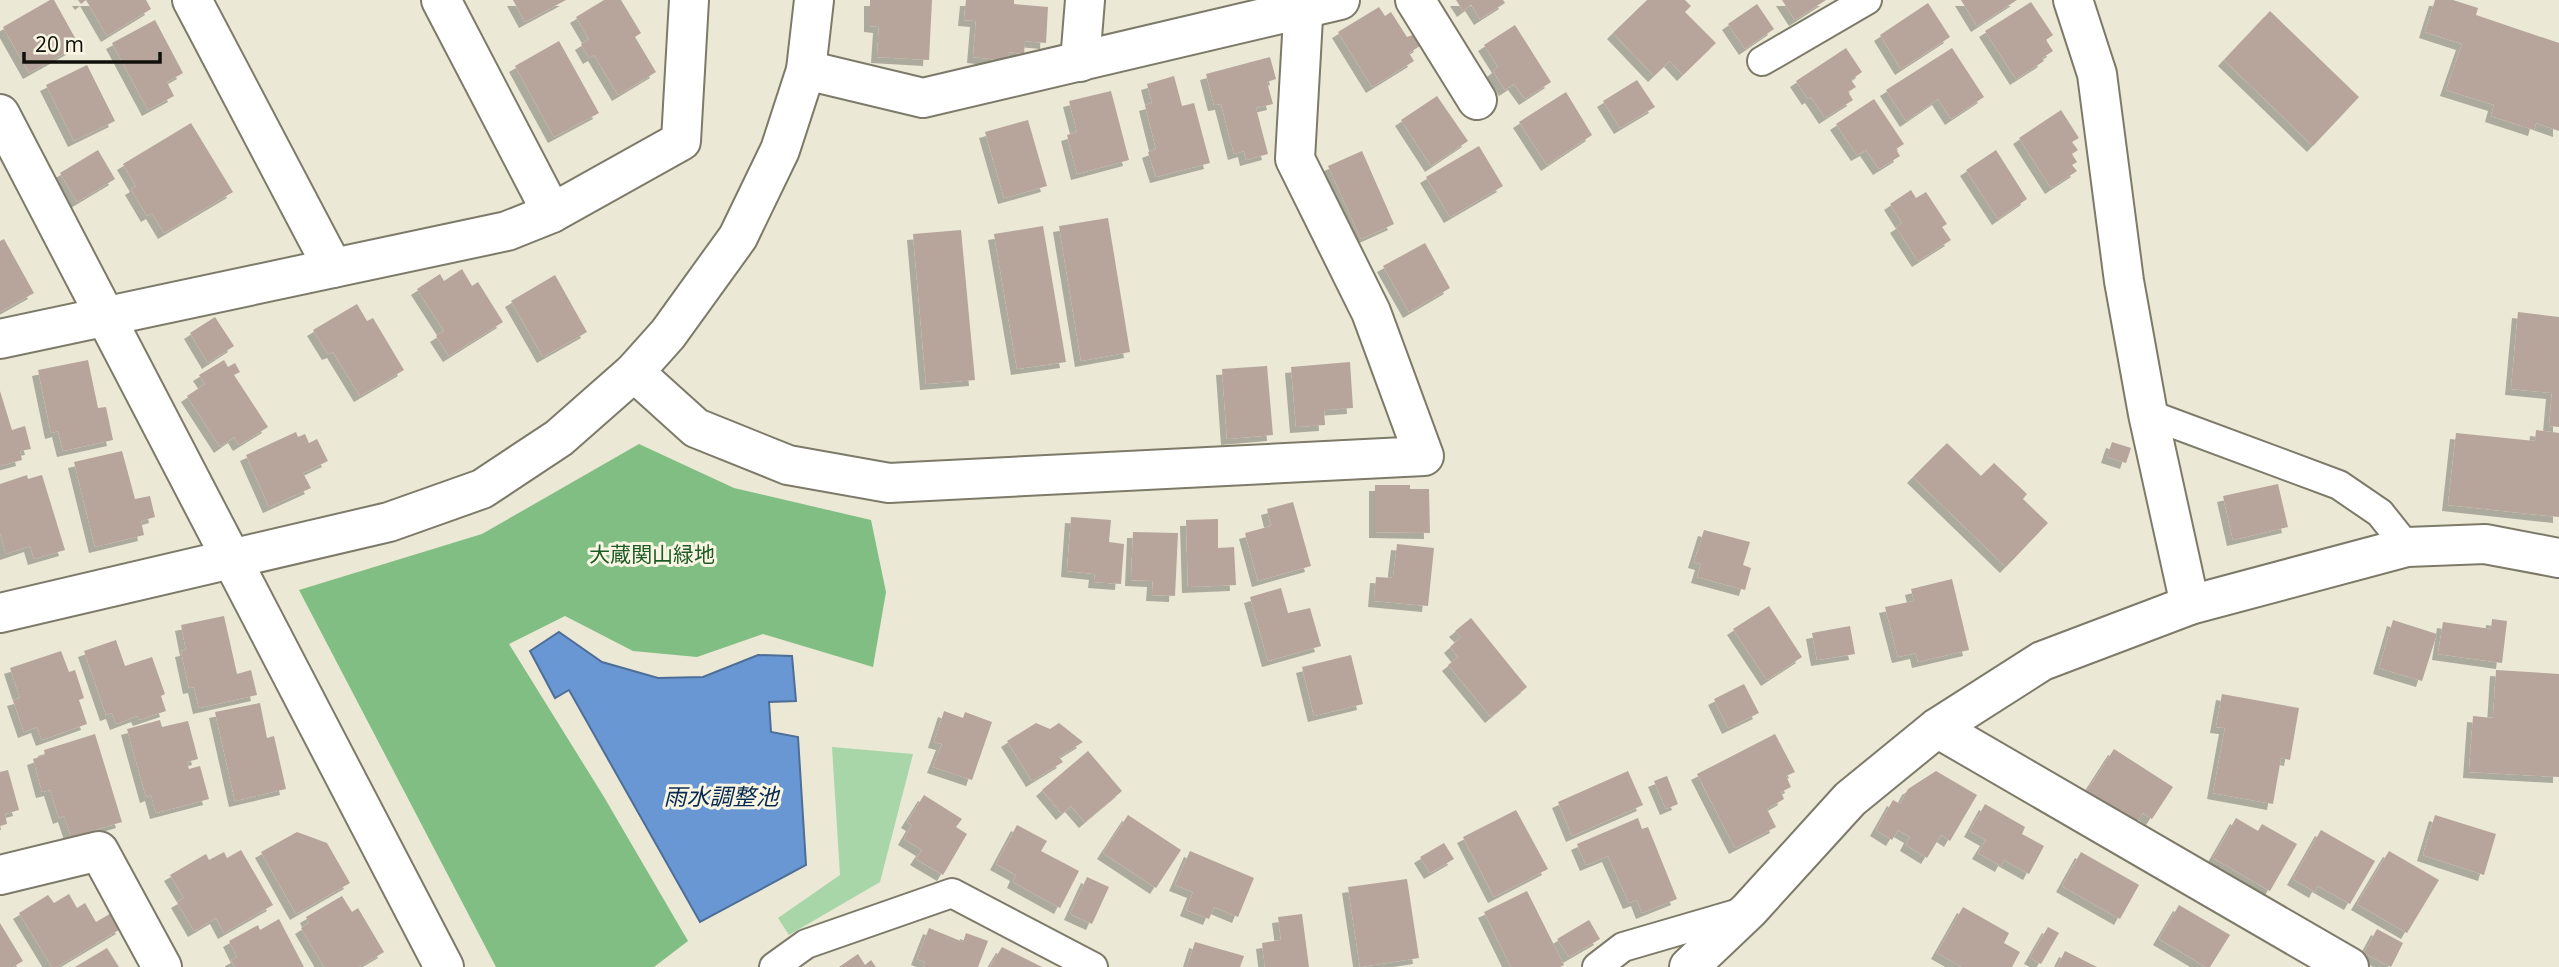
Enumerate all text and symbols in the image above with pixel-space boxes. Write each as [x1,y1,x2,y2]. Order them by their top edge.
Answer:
scale bar [24,21,161,65]
text: 20 m [35,30,84,58]
park label: 大蔵関山緑地 [589,540,715,568]
water label: 雨水調整池 [664,780,781,812]

